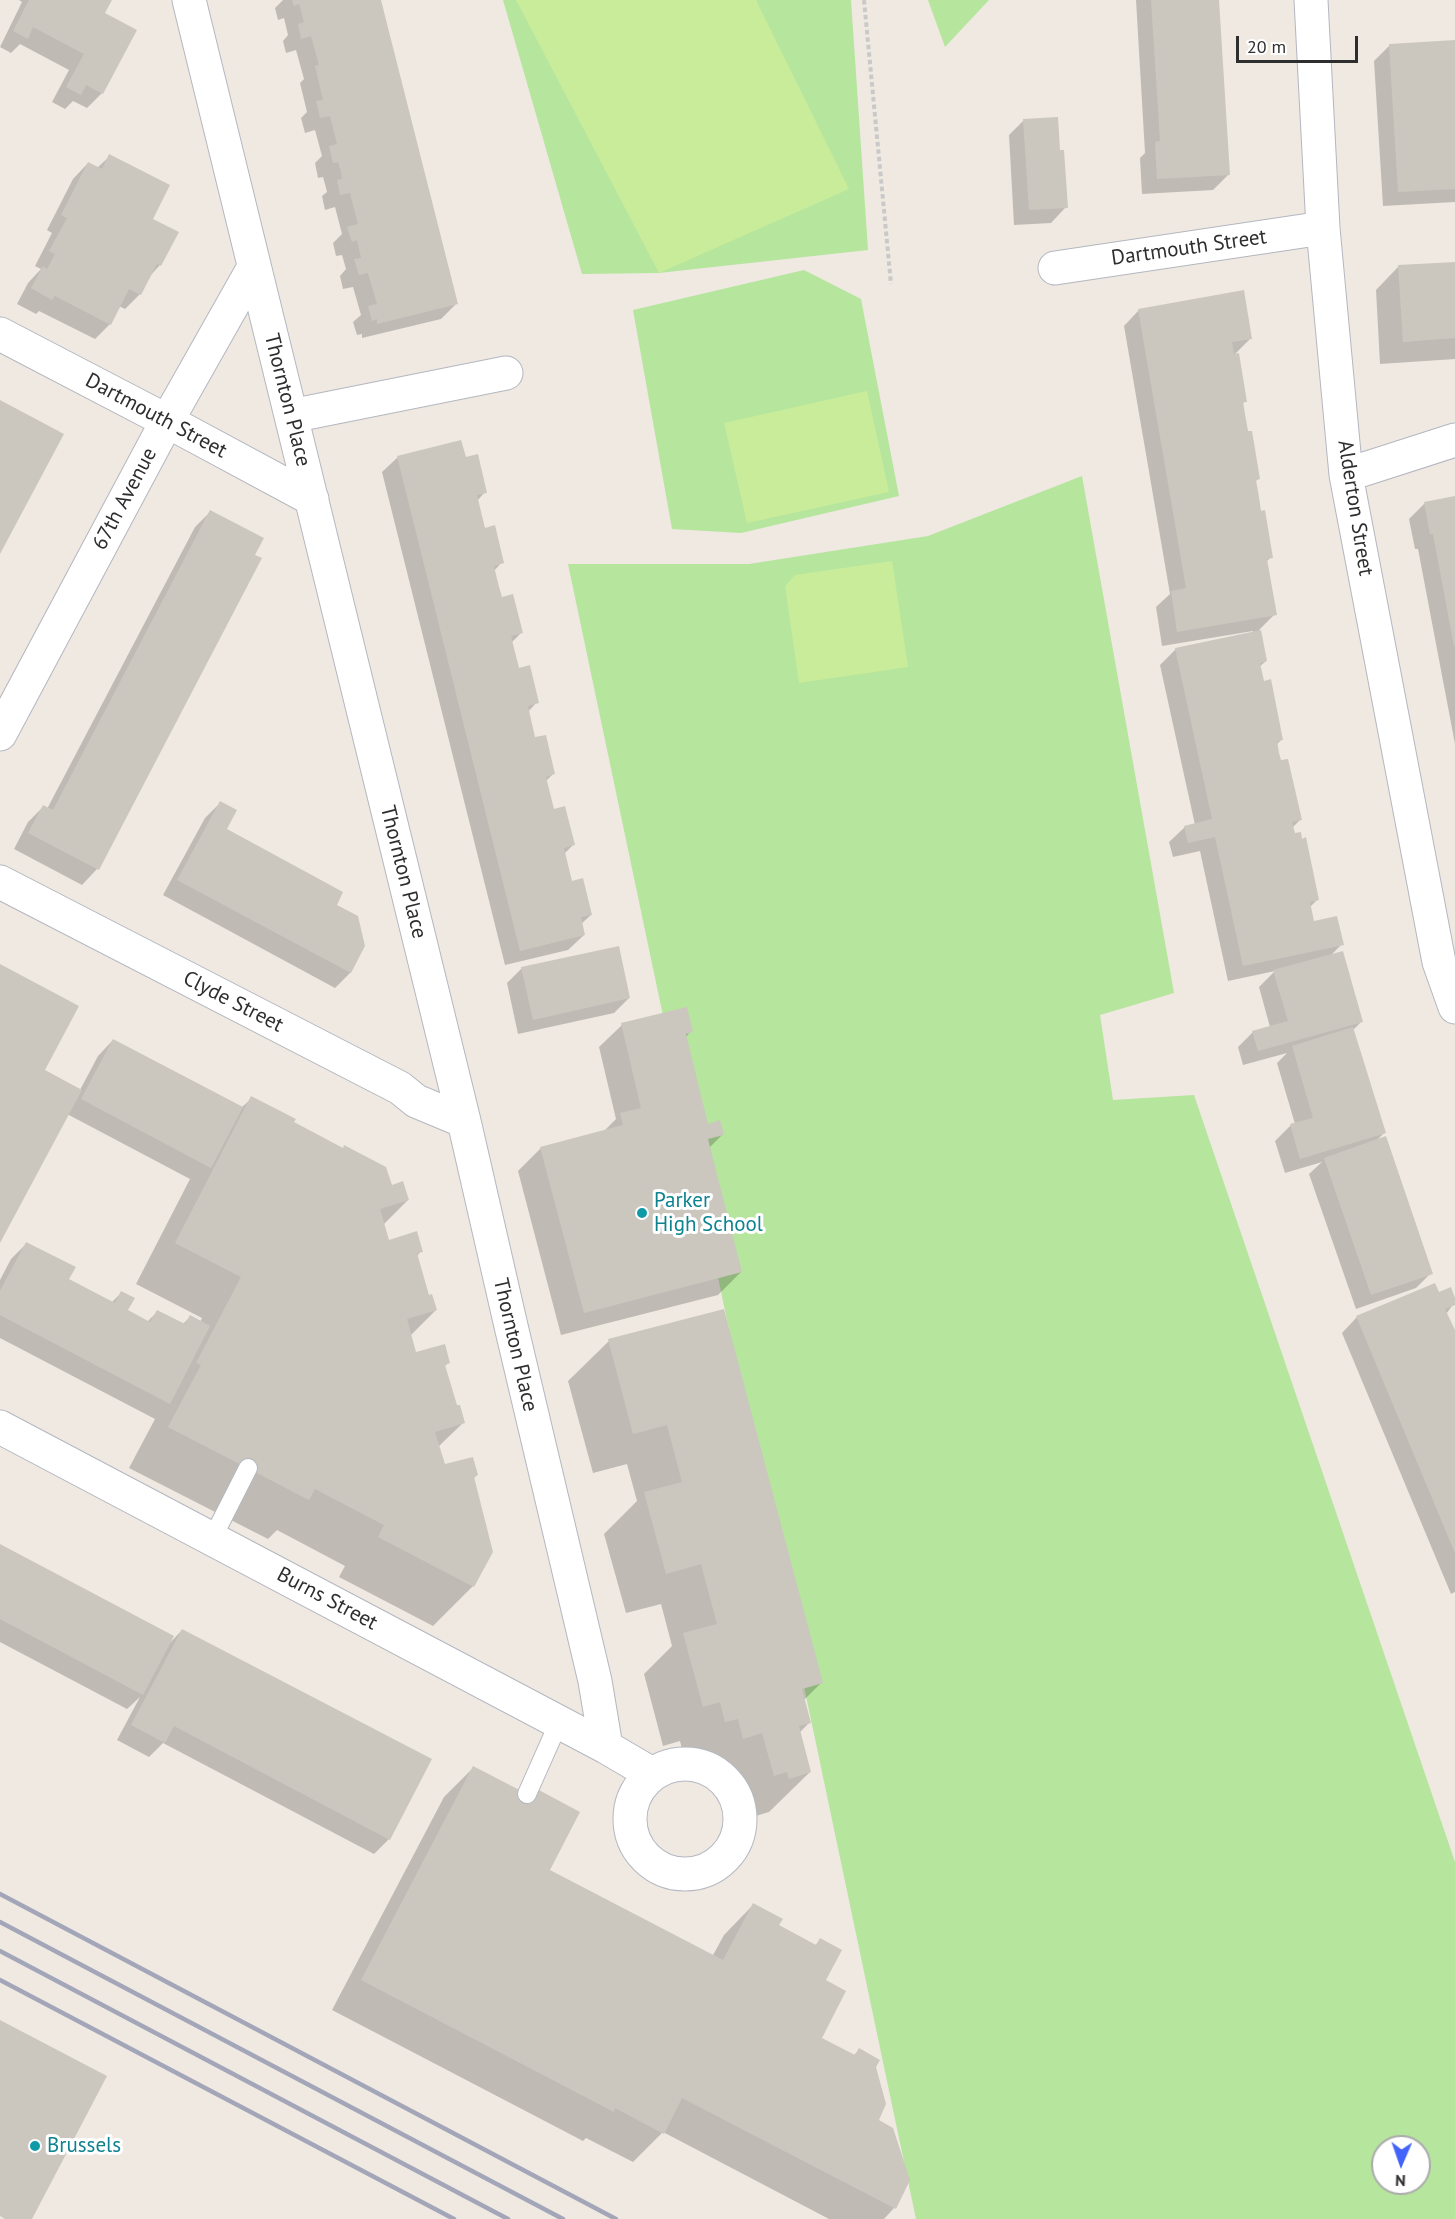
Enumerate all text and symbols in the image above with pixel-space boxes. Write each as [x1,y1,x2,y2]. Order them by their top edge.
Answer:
scale bar [1239,24,1360,62]
text: 20 m [1247,35,1286,58]
street label: Dartmouth Street [1110,225,1268,271]
street label: Thornton Place [258,331,316,469]
street label: Dartmouth Street [81,368,231,464]
street label: Alderton Street [1332,438,1378,578]
street label: 67th Avenue [88,444,162,554]
street label: Thornton Place [374,803,432,941]
street label: Clyde Street [179,966,287,1038]
place label: Parker High School [654,1188,763,1238]
marker: Parker High School [635,1206,649,1220]
street label: Thornton Place [487,1276,543,1414]
street label: Burns Street [272,1562,382,1636]
place label: Brussels [47,2133,121,2159]
north arrow [1371,2135,1431,2195]
marker: Brussels [28,2139,42,2153]
text: N [1395,2171,1406,2191]

